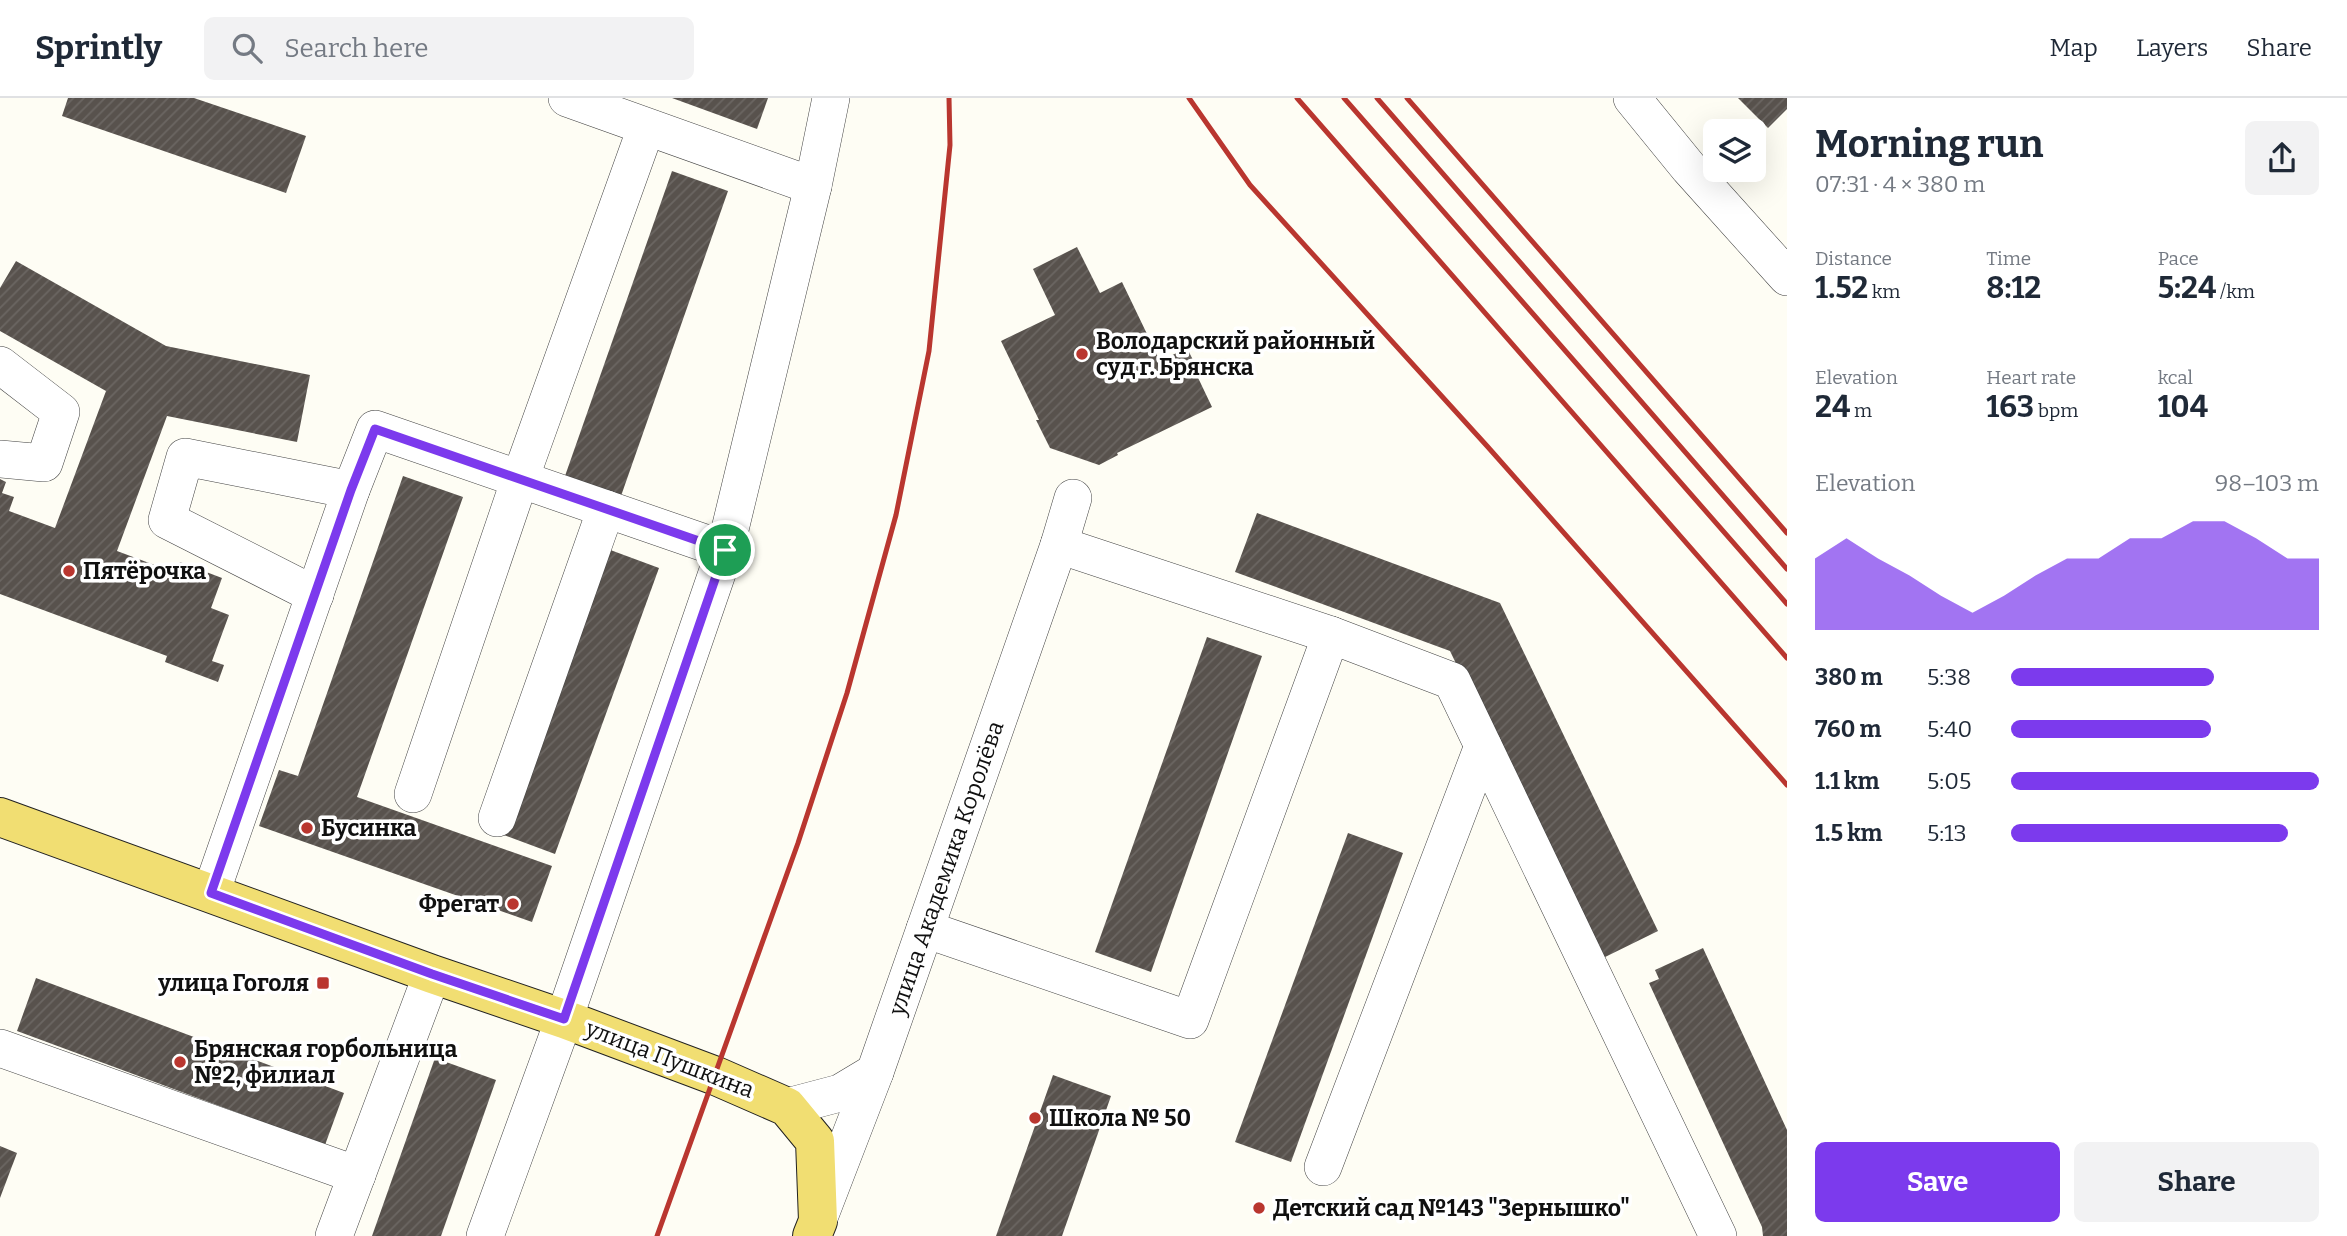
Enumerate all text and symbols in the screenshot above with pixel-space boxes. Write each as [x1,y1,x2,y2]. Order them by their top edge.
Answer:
search box [204,17,694,80]
text: Sprintly [35,28,162,68]
icon: search [228,29,266,67]
text: Search here [284,33,428,64]
text: Map [2050,34,2098,62]
text: Layers [2136,34,2208,62]
text: Share [2246,34,2312,62]
map controls [1703,119,1766,182]
button: layers [1703,119,1766,182]
text: Morning run [1815,121,2043,167]
button: share [2245,121,2319,195]
text: 07:31 · 4 × 380 m [1815,170,1985,198]
text: Distance [1815,247,1892,270]
text: Time [1986,247,2031,270]
text: Pace [2158,247,2199,270]
text: 1.52 [1815,270,1868,306]
text: 8:12 [1986,270,2041,306]
text: 5:24 [2158,270,2216,306]
text: km [1868,280,1900,303]
text: /km [2216,280,2255,303]
place label: Володарский районный суд г. Брянска [1096,327,1375,381]
marker: Володарский районный суд г. Брянска [1074,346,1090,362]
text: Elevation [1815,366,1898,389]
text: Heart rate [1986,366,2076,389]
text: kcal [2158,366,2193,389]
text: 24 [1815,389,1850,425]
text: 163 [1986,389,2034,425]
text: 104 [2158,389,2208,425]
text: m [1850,399,1872,422]
text: bpm [2034,399,2078,422]
text: Elevation [1815,469,1915,497]
text: 98–103 m [2215,469,2319,497]
pin [695,520,755,580]
icon: arrive [706,531,744,569]
place label: Пятёрочка [83,557,206,585]
marker: Пятёрочка [61,563,77,579]
text: 380 m [1815,663,1883,691]
text: 5:38 [1927,663,1971,691]
text: 760 m [1815,715,1881,743]
text: 5:40 [1927,715,1972,743]
street label: улица Академика Королёва [882,717,1010,1020]
text: 1.1 km [1815,767,1879,795]
text: 5:05 [1927,767,1971,795]
place label: Бусинка [321,814,417,842]
text: 1.5 km [1815,819,1882,847]
text: 5:13 [1927,819,1967,847]
marker: Бусинка [299,820,315,836]
place label: Фрегат [418,890,499,918]
marker: Фрегат [505,896,521,912]
place label: улица Гоголя [157,969,309,997]
marker: улица Гоголя [315,975,331,991]
street label: улица Пушкина [581,1014,759,1104]
place label: Брянская горбольница №2, филиал [194,1035,457,1089]
marker: Брянская горбольница №2, филиал [172,1054,188,1070]
place label: Школа № 50 [1049,1104,1191,1132]
marker: Школа № 50 [1027,1110,1043,1126]
button: Save [1815,1142,2060,1222]
button: Share [2074,1142,2319,1222]
place label: Детский сад №143 "Зернышко" [1273,1194,1630,1222]
marker: Детский сад №143 "Зернышко" [1251,1200,1267,1216]

